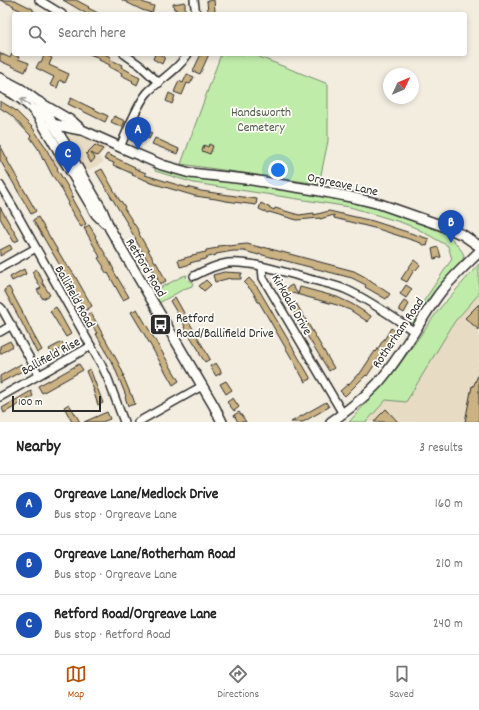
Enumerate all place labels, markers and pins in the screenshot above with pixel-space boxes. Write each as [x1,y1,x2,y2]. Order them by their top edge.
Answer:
pin: A [125,117,151,150]
pin: C [55,141,81,174]
pin: B [438,210,464,243]
place label: Retford Road/Ballifield Drive [176,310,274,344]
bus stop icon: Retford Road/Ballifield Drive [147,311,173,337]

